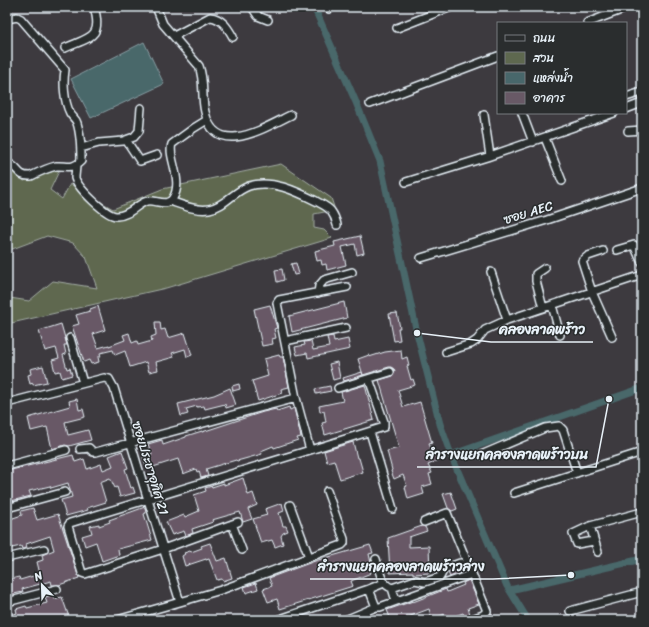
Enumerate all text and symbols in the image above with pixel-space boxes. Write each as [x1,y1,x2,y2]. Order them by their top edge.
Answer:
legend [497,22,627,114]
text: ถนน [533,27,555,49]
text: สวน [532,47,554,69]
text: แหล่งน้ำ [533,67,573,89]
text: อาคาร [532,87,566,109]
street label: ซอย AEC [501,194,556,231]
callout: คลองลาดพร้าว [491,316,593,342]
text: คลองลาดพร้าว [498,317,585,342]
street label: ซอยประชาอุทิศ 21 [125,418,176,518]
callout: ลำรางแยกคลองลาดพร้าวบน [417,441,596,467]
text: ลำรางแยกคลองลาดพร้าวบน [425,442,588,467]
callout: ลำรางแยกคลองลาดพร้าวล่าง [310,553,493,579]
text: ลำรางแยกคลองลาดพร้าวล่าง [317,554,485,579]
north arrow [22,565,62,605]
text: N [30,566,46,587]

